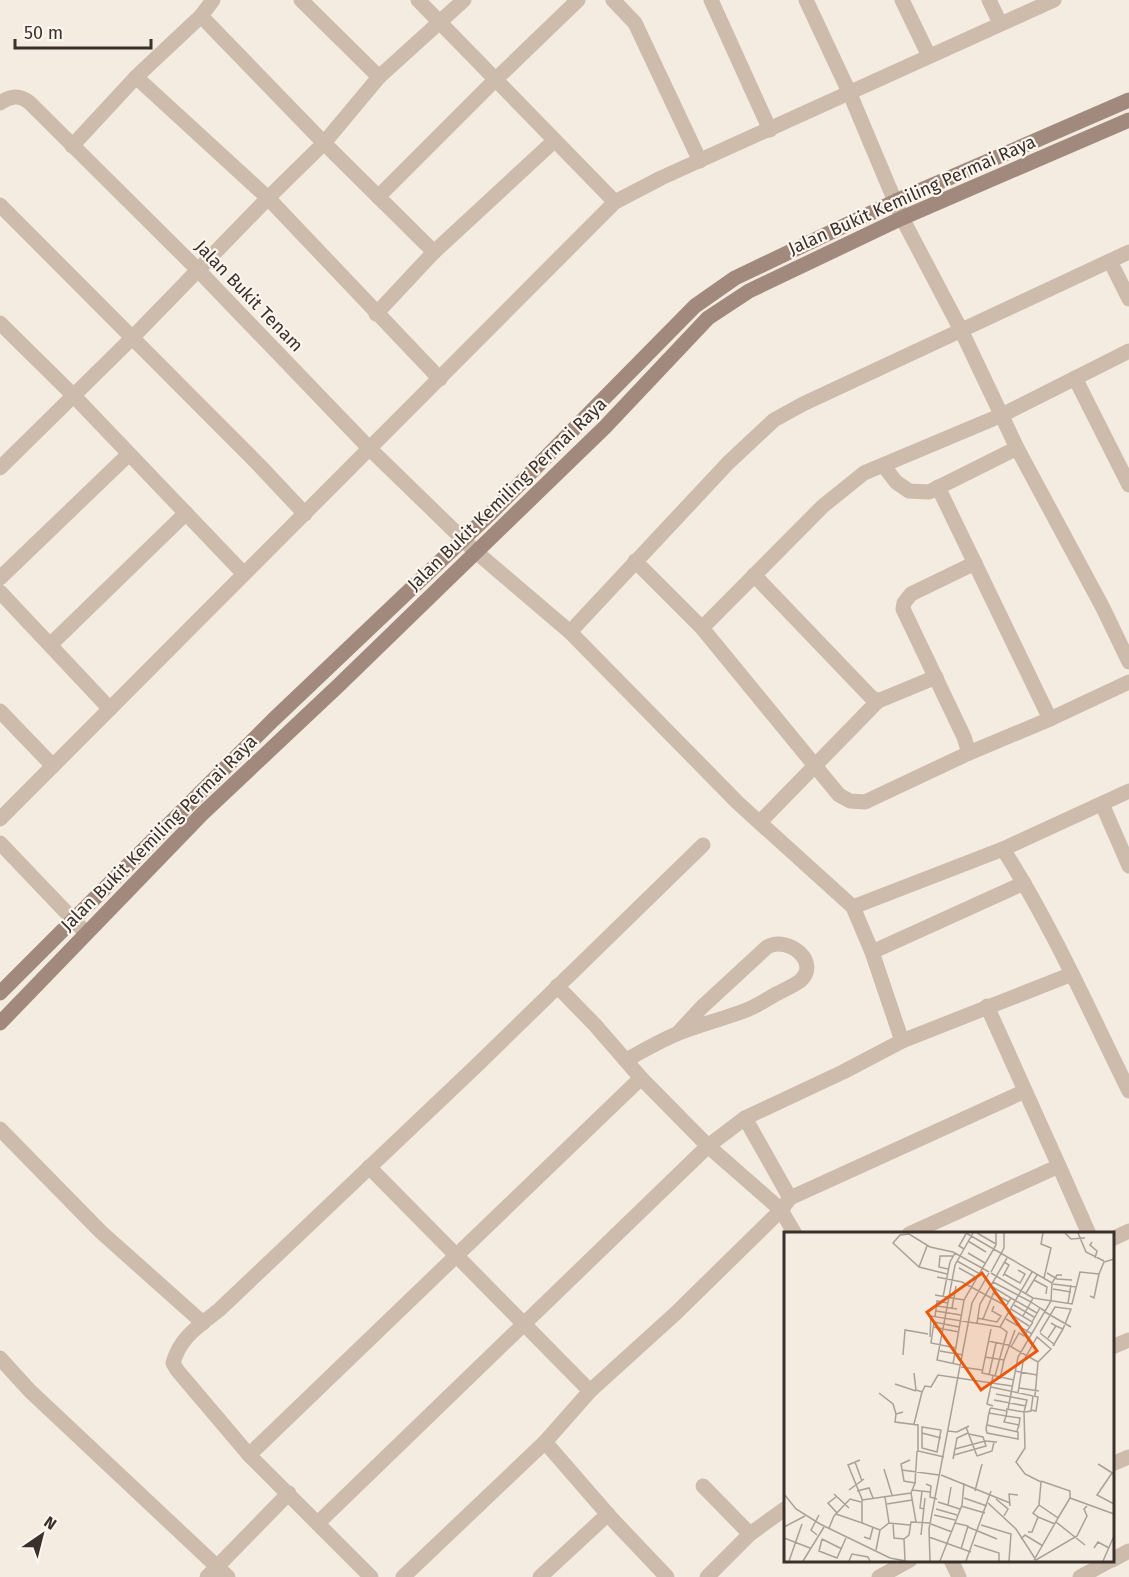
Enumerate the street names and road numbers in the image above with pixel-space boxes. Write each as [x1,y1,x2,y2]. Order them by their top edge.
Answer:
street label: Jalan Bukit Kemiling Permai Raya [785,130,1039,260]
street label: Jalan Bukit Tenam [190,236,308,356]
street label: Jalan Bukit Kemiling Permai Raya [403,393,611,595]
street label: Jalan Bukit Kemiling Permai Raya [56,730,262,936]

